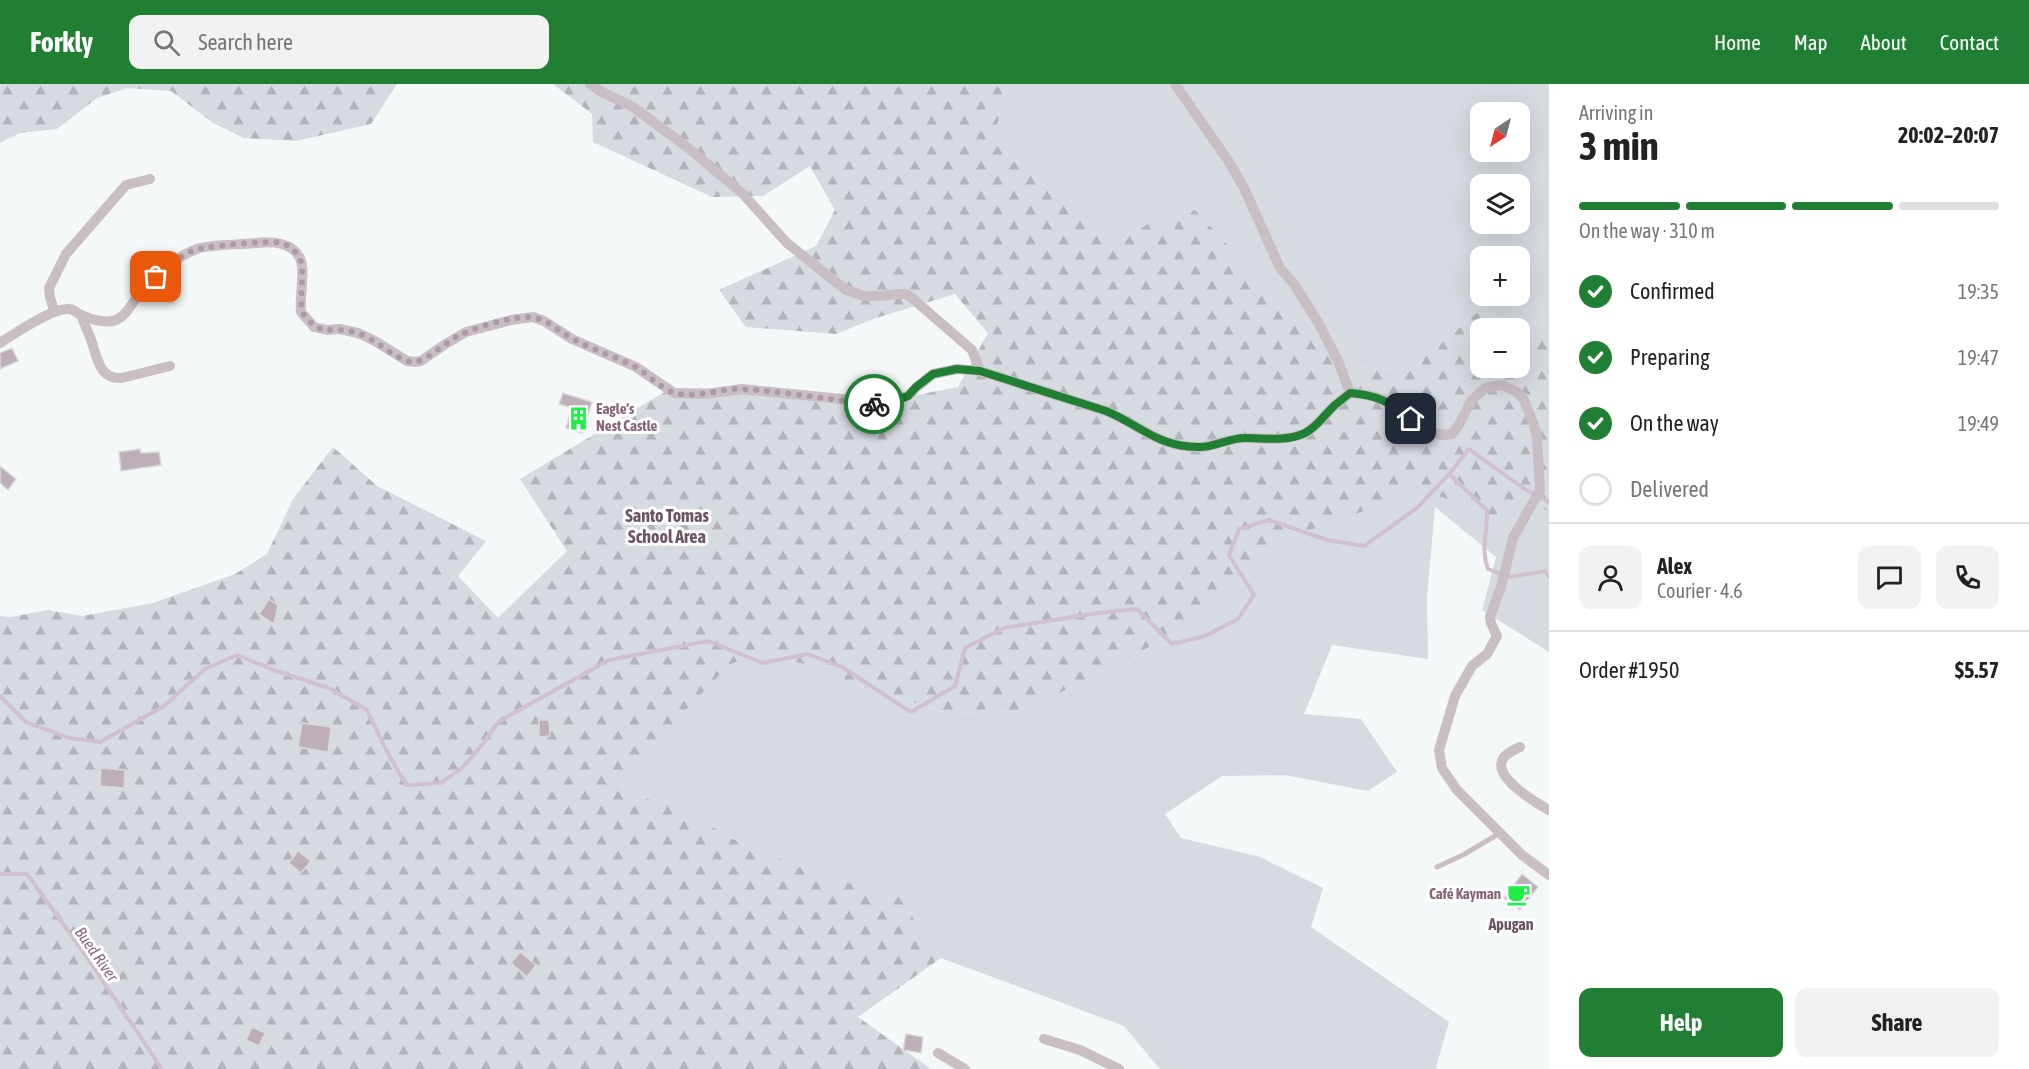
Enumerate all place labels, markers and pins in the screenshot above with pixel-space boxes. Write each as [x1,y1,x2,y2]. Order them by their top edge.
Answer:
pin [130,251,181,302]
pin [1385,393,1436,444]
place label: Eagle’s Nest Castle [596,400,657,434]
building icon: Eagle’s Nest Castle [565,405,591,431]
cafe icon: Café Kayman [1506,881,1532,907]
place label: Café Kayman [1429,885,1501,902]

